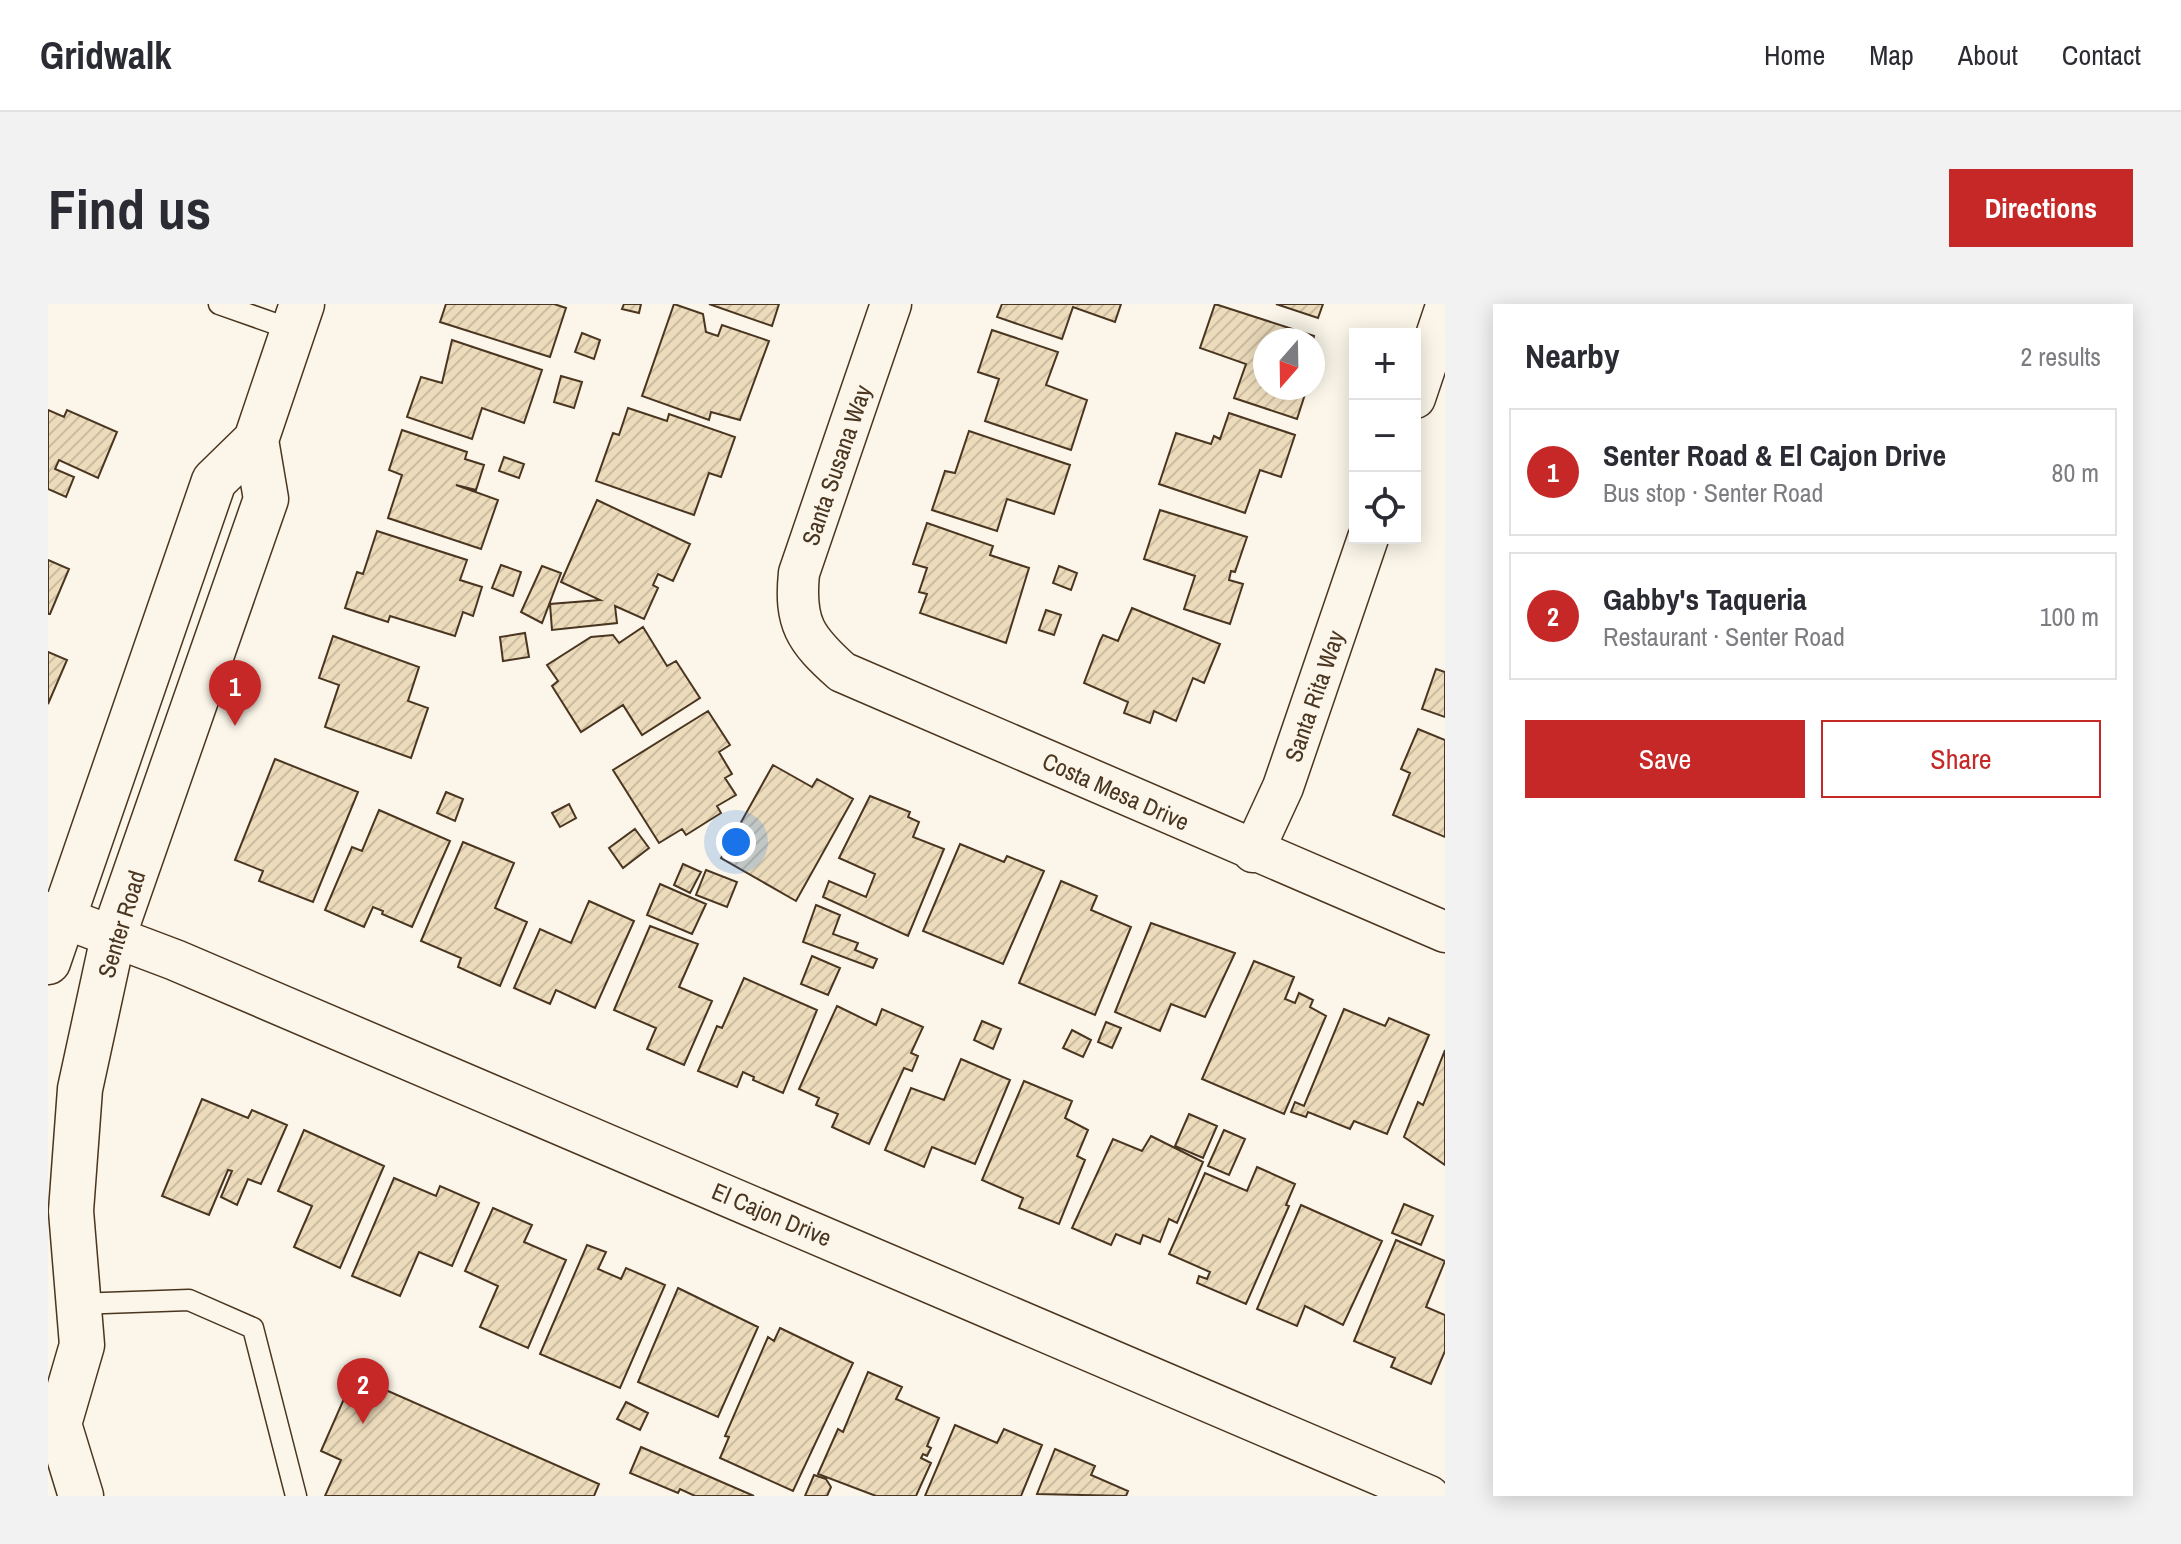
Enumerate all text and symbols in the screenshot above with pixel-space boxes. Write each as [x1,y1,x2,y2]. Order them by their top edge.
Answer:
text: Gridwalk [40,30,172,81]
text: Home [1764,36,1825,74]
text: Map [1869,36,1914,74]
text: About [1958,36,2018,74]
text: Contact [2062,36,2141,74]
button: Directions [1949,169,2133,247]
text: Find us [48,171,211,246]
north arrow [1253,328,1325,400]
map controls [1349,328,1421,544]
button: + [1349,328,1421,400]
text: Nearby [1525,333,1620,379]
text: 2 results [2020,339,2101,374]
street label: Santa Susana Way [794,380,878,550]
button: − [1349,400,1421,472]
text: Senter Road & El Cajon Drive [1603,435,1946,475]
text: 1 [1547,455,1559,490]
text: 80 m [2052,455,2099,490]
button: locate [1349,472,1421,544]
text: Bus stop · Senter Road [1603,475,1823,510]
text: Gabby's Taqueria [1603,579,1807,619]
text: 2 [1547,599,1559,634]
text: 100 m [2040,599,2099,634]
text: Restaurant · Senter Road [1603,619,1845,654]
street label: Santa Rita Way [1277,626,1351,766]
pin: 1 [209,660,261,726]
button: Save [1525,720,1805,798]
button: Share [1821,720,2101,798]
street label: Costa Mesa Drive [1038,744,1194,838]
your location [716,822,756,862]
street label: Senter Road [90,866,152,982]
street label: El Cajon Drive [707,1174,837,1254]
pin: 2 [337,1358,389,1424]

